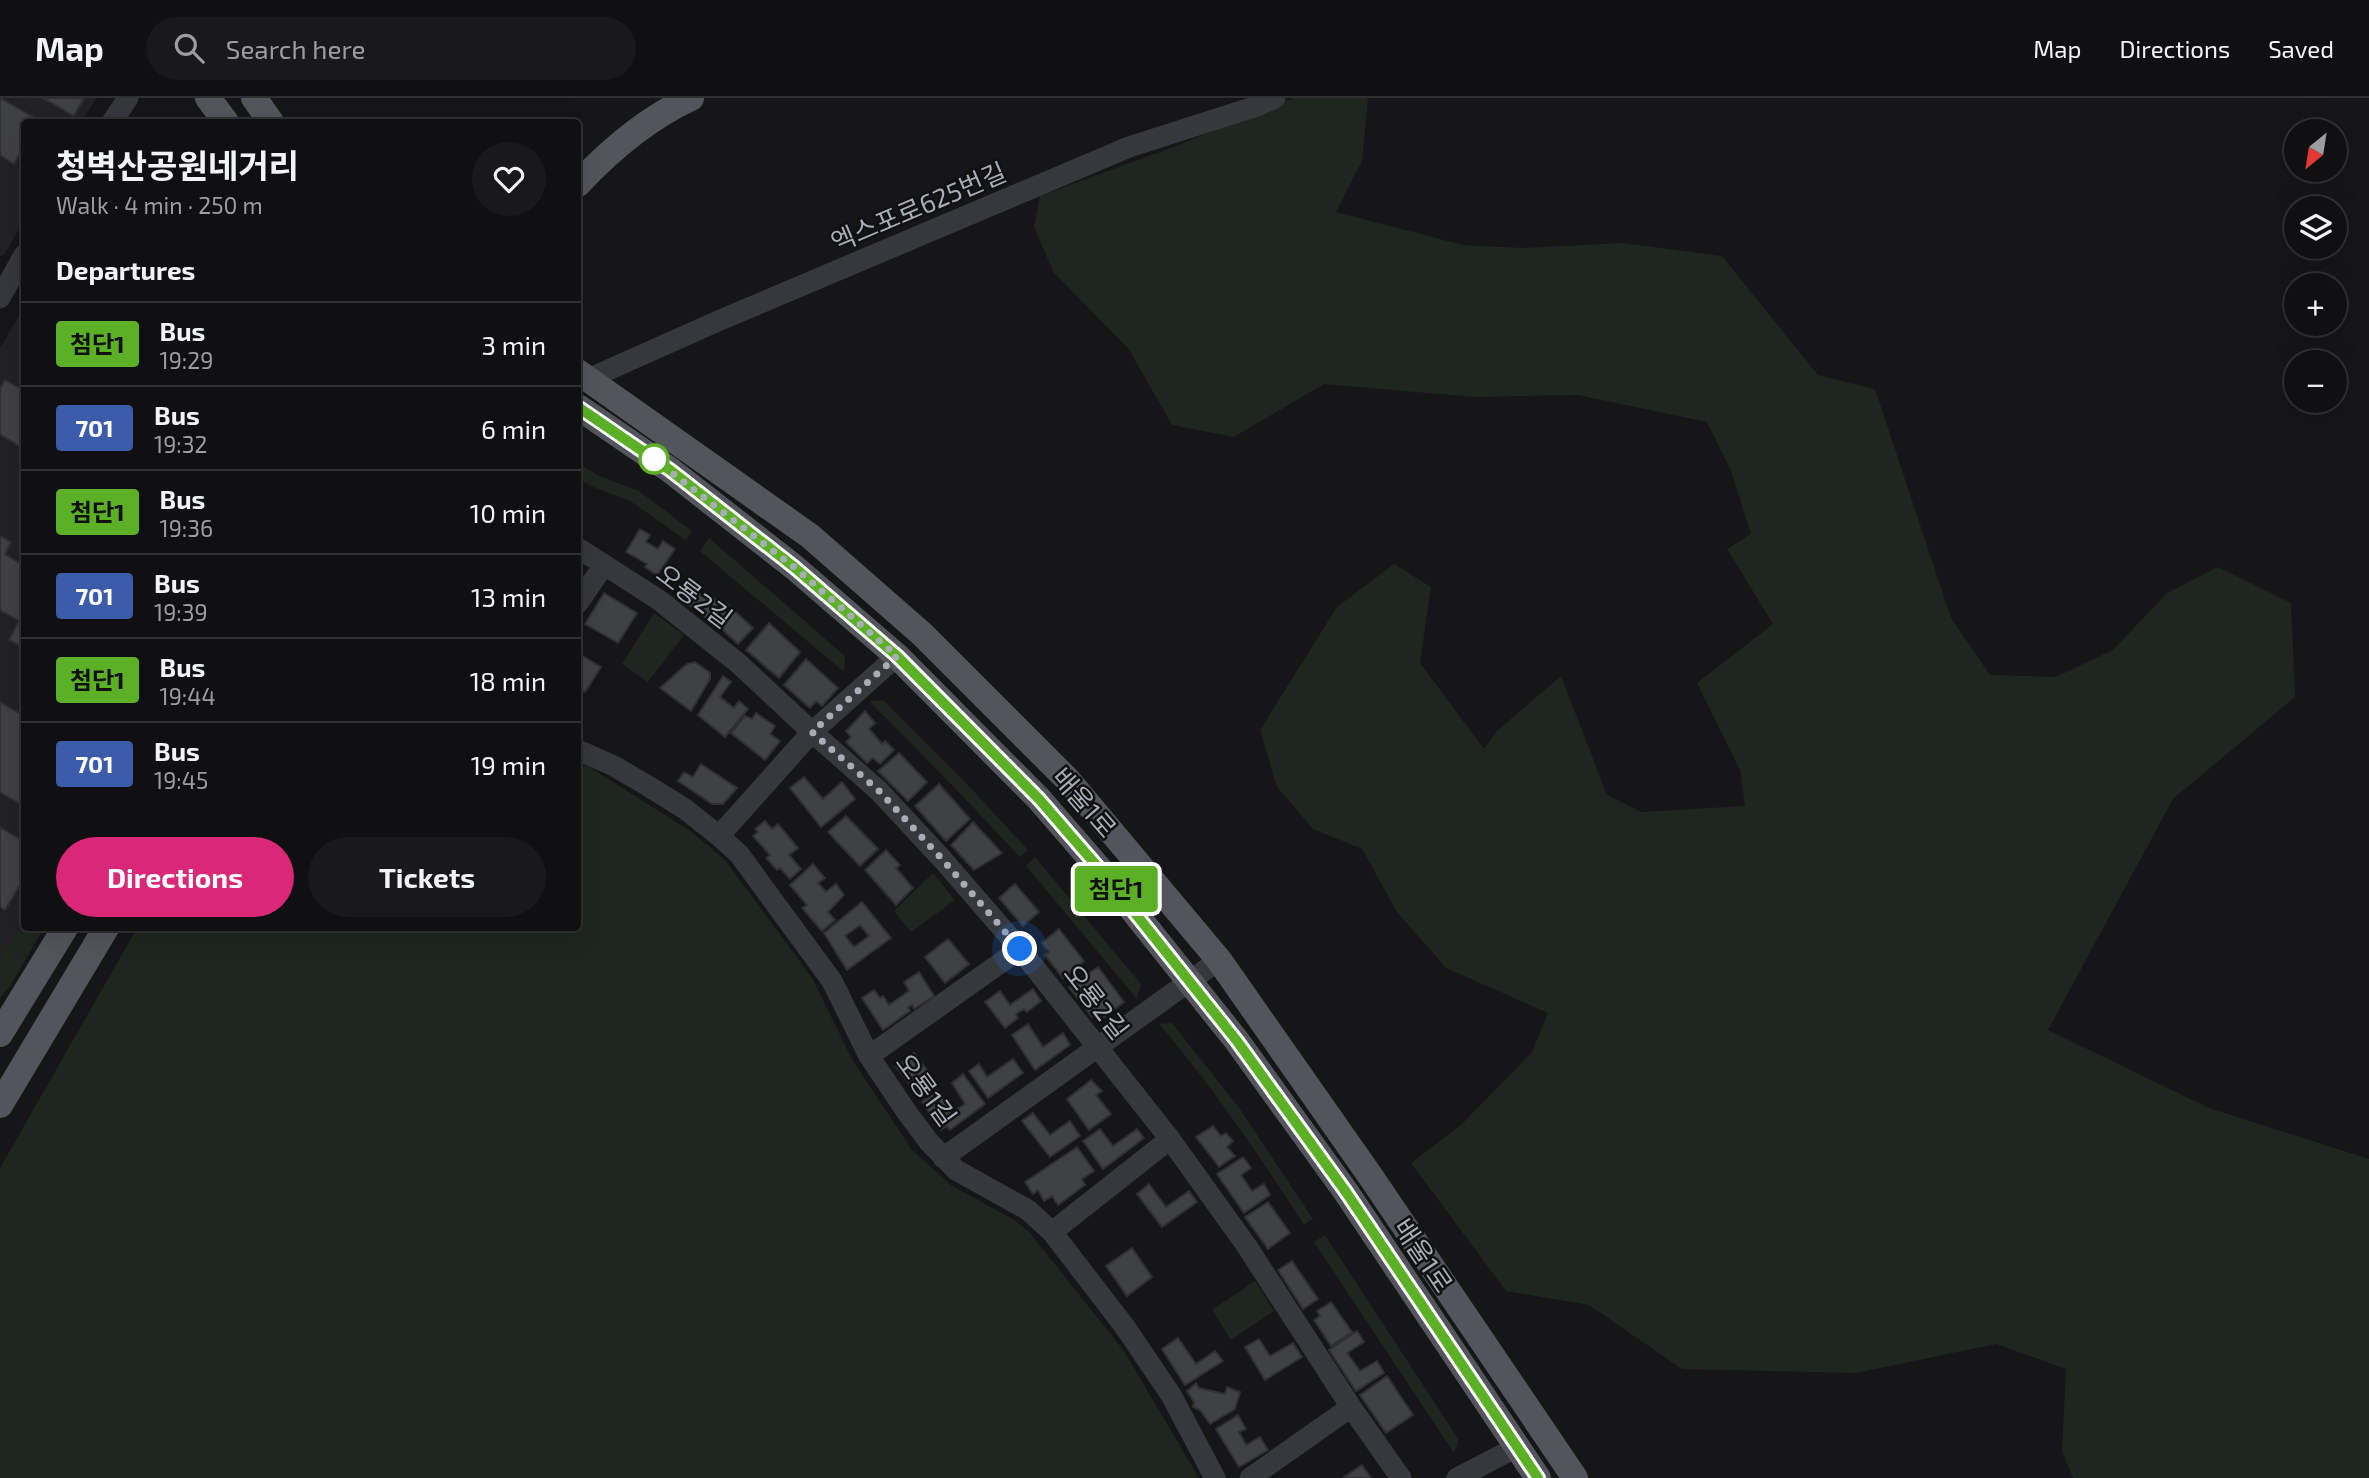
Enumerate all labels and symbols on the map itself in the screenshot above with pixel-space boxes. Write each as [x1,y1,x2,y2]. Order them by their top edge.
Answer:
north arrow [2284,119,2347,182]
street label: 엑스포로625번길 [826,155,1010,257]
unlabelled marker [639,444,669,474]
street label: 오룡2길 [651,557,739,633]
street label: 배울1로 [1046,761,1124,843]
line badge: 첨단1 [1076,866,1156,912]
your location [1002,931,1037,966]
street label: 오룡2길 [1058,957,1136,1045]
street label: 오룡1길 [890,1047,964,1131]
street label: 배울1로 [1388,1212,1460,1298]

